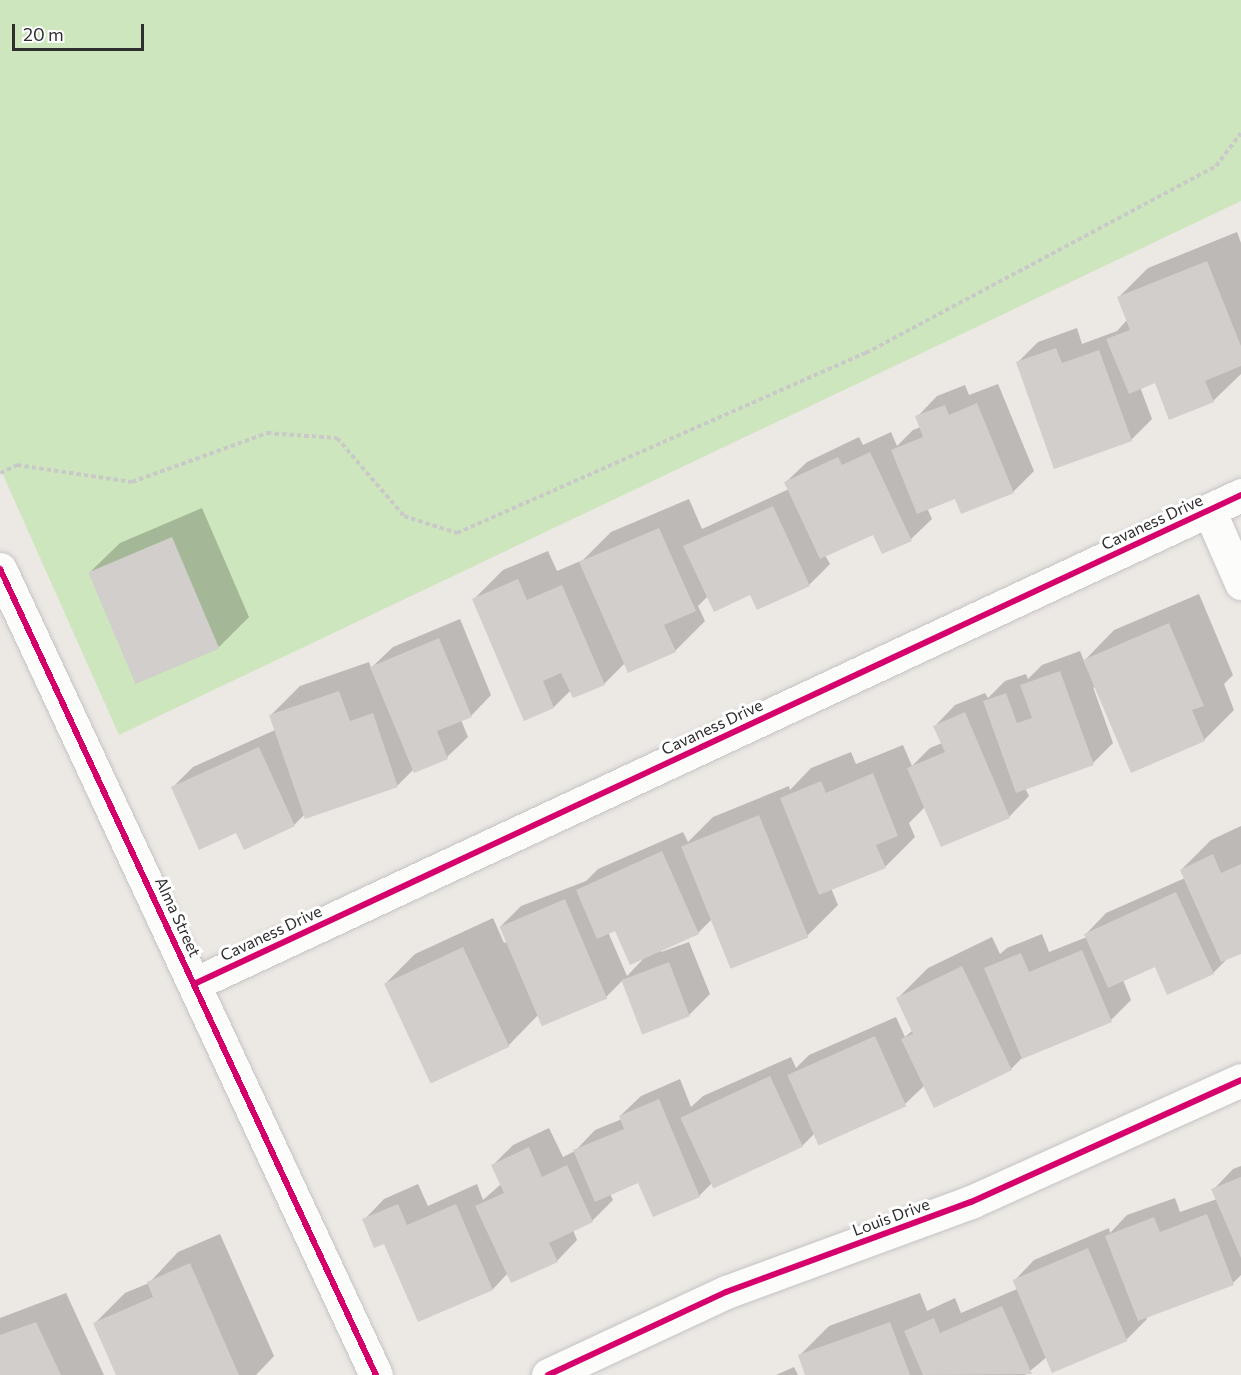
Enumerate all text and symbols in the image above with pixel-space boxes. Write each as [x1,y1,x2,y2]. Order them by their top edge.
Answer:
scale bar [15,12,147,50]
text: 20 m [23,23,64,45]
street label: Cavaness Drive [1098,490,1206,554]
street label: Cavaness Drive [658,695,766,759]
street label: Alma Street [151,874,205,960]
street label: Cavaness Drive [217,901,325,965]
street label: Louis Drive [850,1194,932,1240]

